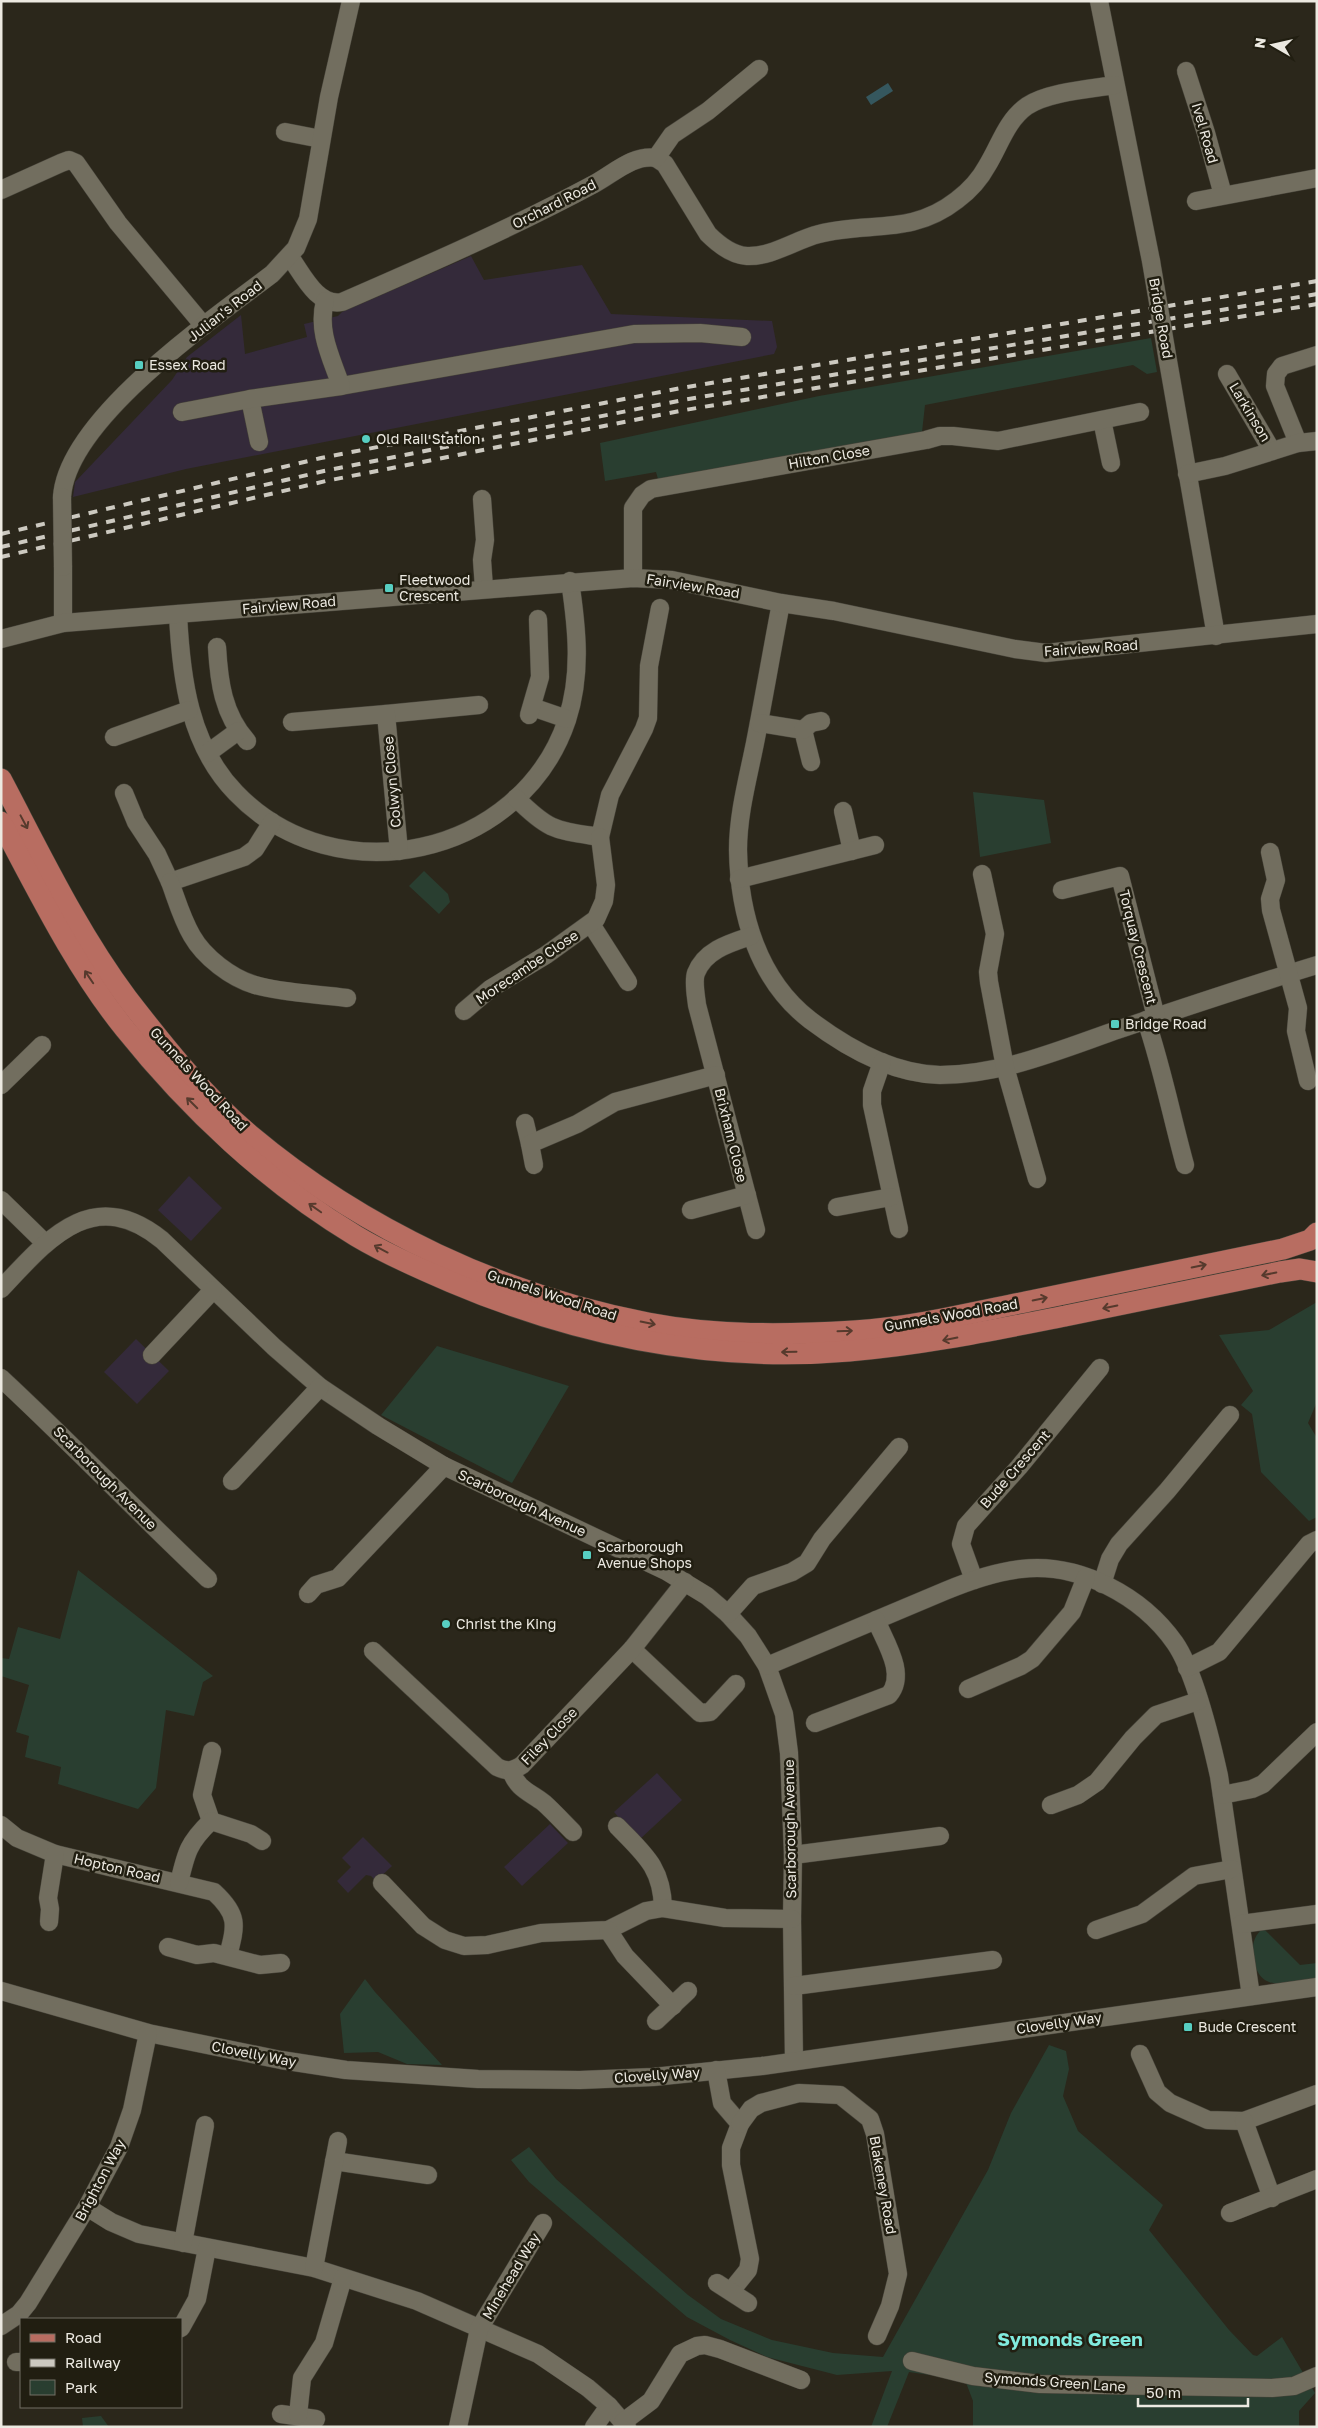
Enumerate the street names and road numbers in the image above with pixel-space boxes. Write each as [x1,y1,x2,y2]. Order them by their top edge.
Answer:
street label: Ivel Road [1189,101,1222,165]
street label: Orchard Road [509,175,598,232]
street label: Julian's Road [184,276,265,345]
street label: Bridge Road [1146,276,1177,360]
street label: Larkinson [1226,379,1275,444]
street label: Hilton Close [787,441,871,472]
street label: Fairview Road [645,570,741,601]
street label: Fairview Road [241,592,337,617]
street label: Fairview Road [1043,636,1139,659]
street label: Colwyn Close [379,736,404,828]
street label: Torquay Crescent [1116,888,1161,1006]
street label: Morecambe Close [472,926,581,1007]
street label: Gunnels Wood Road [147,1023,252,1134]
street label: Brixham Close [712,1086,751,1184]
street label: Gunnels Wood Road [485,1266,619,1323]
street label: Gunnels Wood Road [883,1294,1019,1335]
street label: Scarborough Avenue [50,1422,161,1533]
street label: Bude Crescent [976,1426,1053,1511]
street label: Scarborough Avenue [455,1465,589,1540]
street label: Filey Close [517,1703,580,1768]
street label: Scarborough Avenue [780,1759,799,1899]
street label: Hopton Road [72,1849,162,1886]
street label: Clovelly Way [1015,2008,1103,2037]
street label: Clovelly Way [210,2037,298,2070]
street label: Clovelly Way [613,2063,701,2086]
street label: Blakeney Road [866,2134,901,2235]
street label: Brighton Way [71,2136,128,2224]
street label: Minehead Way [478,2229,543,2322]
street label: Symonds Green Lane [984,2368,1126,2395]

